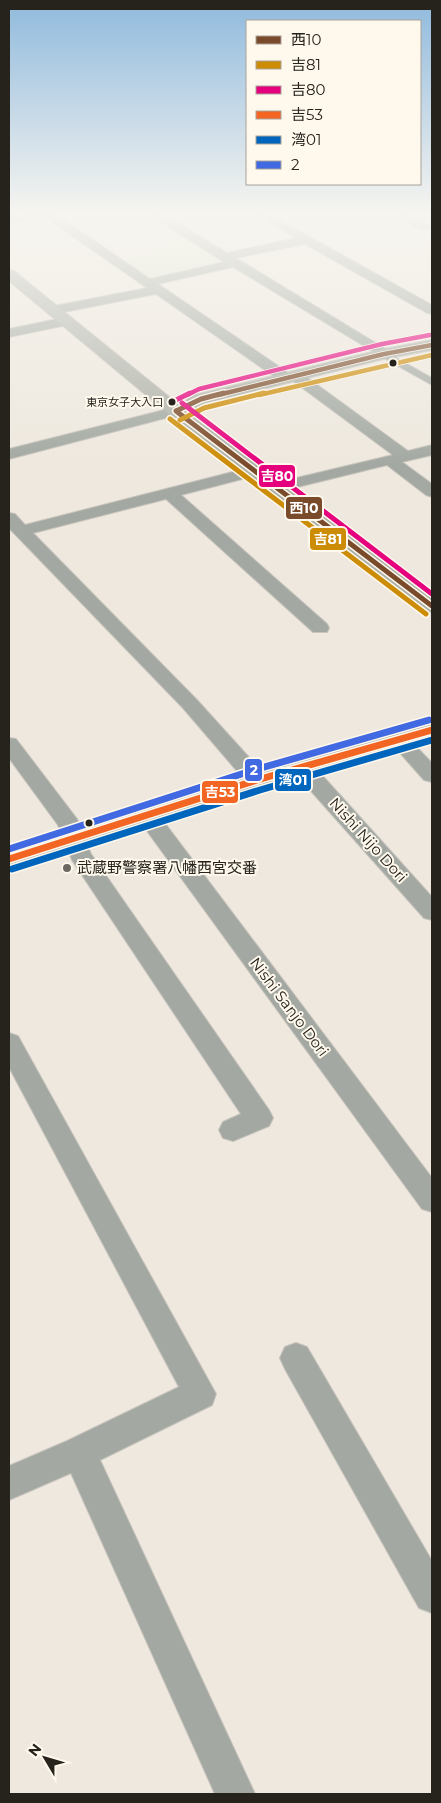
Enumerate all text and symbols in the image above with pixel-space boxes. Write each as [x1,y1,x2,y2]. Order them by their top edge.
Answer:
legend [246,20,421,185]
text: 西10 [291,30,321,49]
text: 吉81 [291,55,321,74]
text: 吉80 [291,80,326,99]
text: 吉53 [291,105,323,124]
text: 湾01 [291,130,321,149]
text: 2 [291,155,300,174]
unlabelled marker [388,358,398,368]
place label: 東京女子大入口 [86,395,163,409]
marker: 東京女子大入口 [167,397,177,407]
line badge: 吉80 [258,464,296,488]
text: 吉80 [261,467,293,485]
line badge: 西10 [285,496,323,520]
text: 西10 [290,499,319,517]
line badge: 吉81 [309,527,347,551]
text: 吉81 [314,530,342,548]
line badge: 2 [244,758,263,782]
text: 2 [250,761,258,779]
line badge: 湾01 [274,768,312,792]
text: 湾01 [279,771,307,789]
line badge: 吉53 [201,780,239,804]
text: 吉53 [205,783,235,801]
street label: Nishi Nijo Dori [325,794,411,886]
unlabelled marker [84,818,94,828]
place label: 武蔵野警察署八幡西宮交番 [77,858,257,877]
marker: 武蔵野警察署八幡西宮交番 [61,862,73,874]
street label: Nishi Sanjo Dori [246,953,333,1060]
north arrow [20,1733,70,1783]
text: N [24,1740,45,1760]

